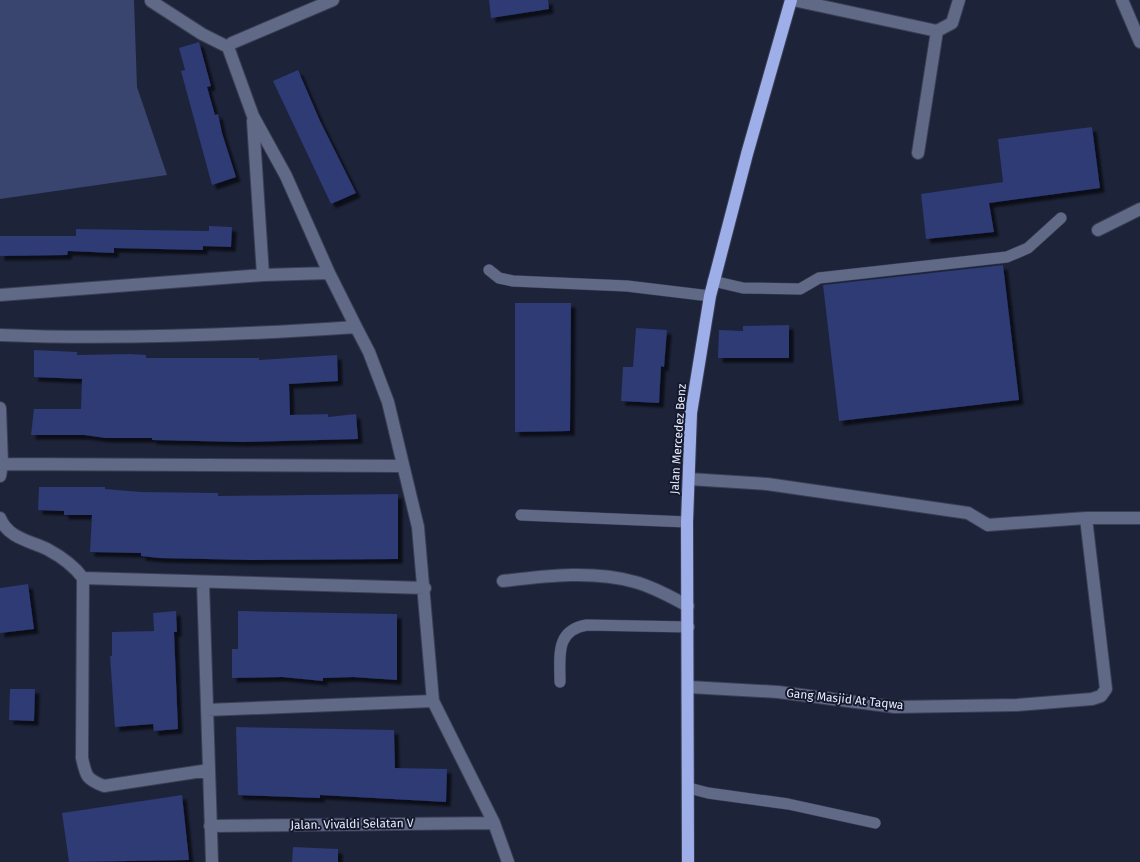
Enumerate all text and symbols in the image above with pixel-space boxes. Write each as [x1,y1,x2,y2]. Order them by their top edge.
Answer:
street label: Jalan Mercedez Benz [667,383,689,495]
street label: Gang Masjid At Taqwa [786,686,904,712]
street label: Jalan. Vivaldi Selatan V [290,816,414,832]

